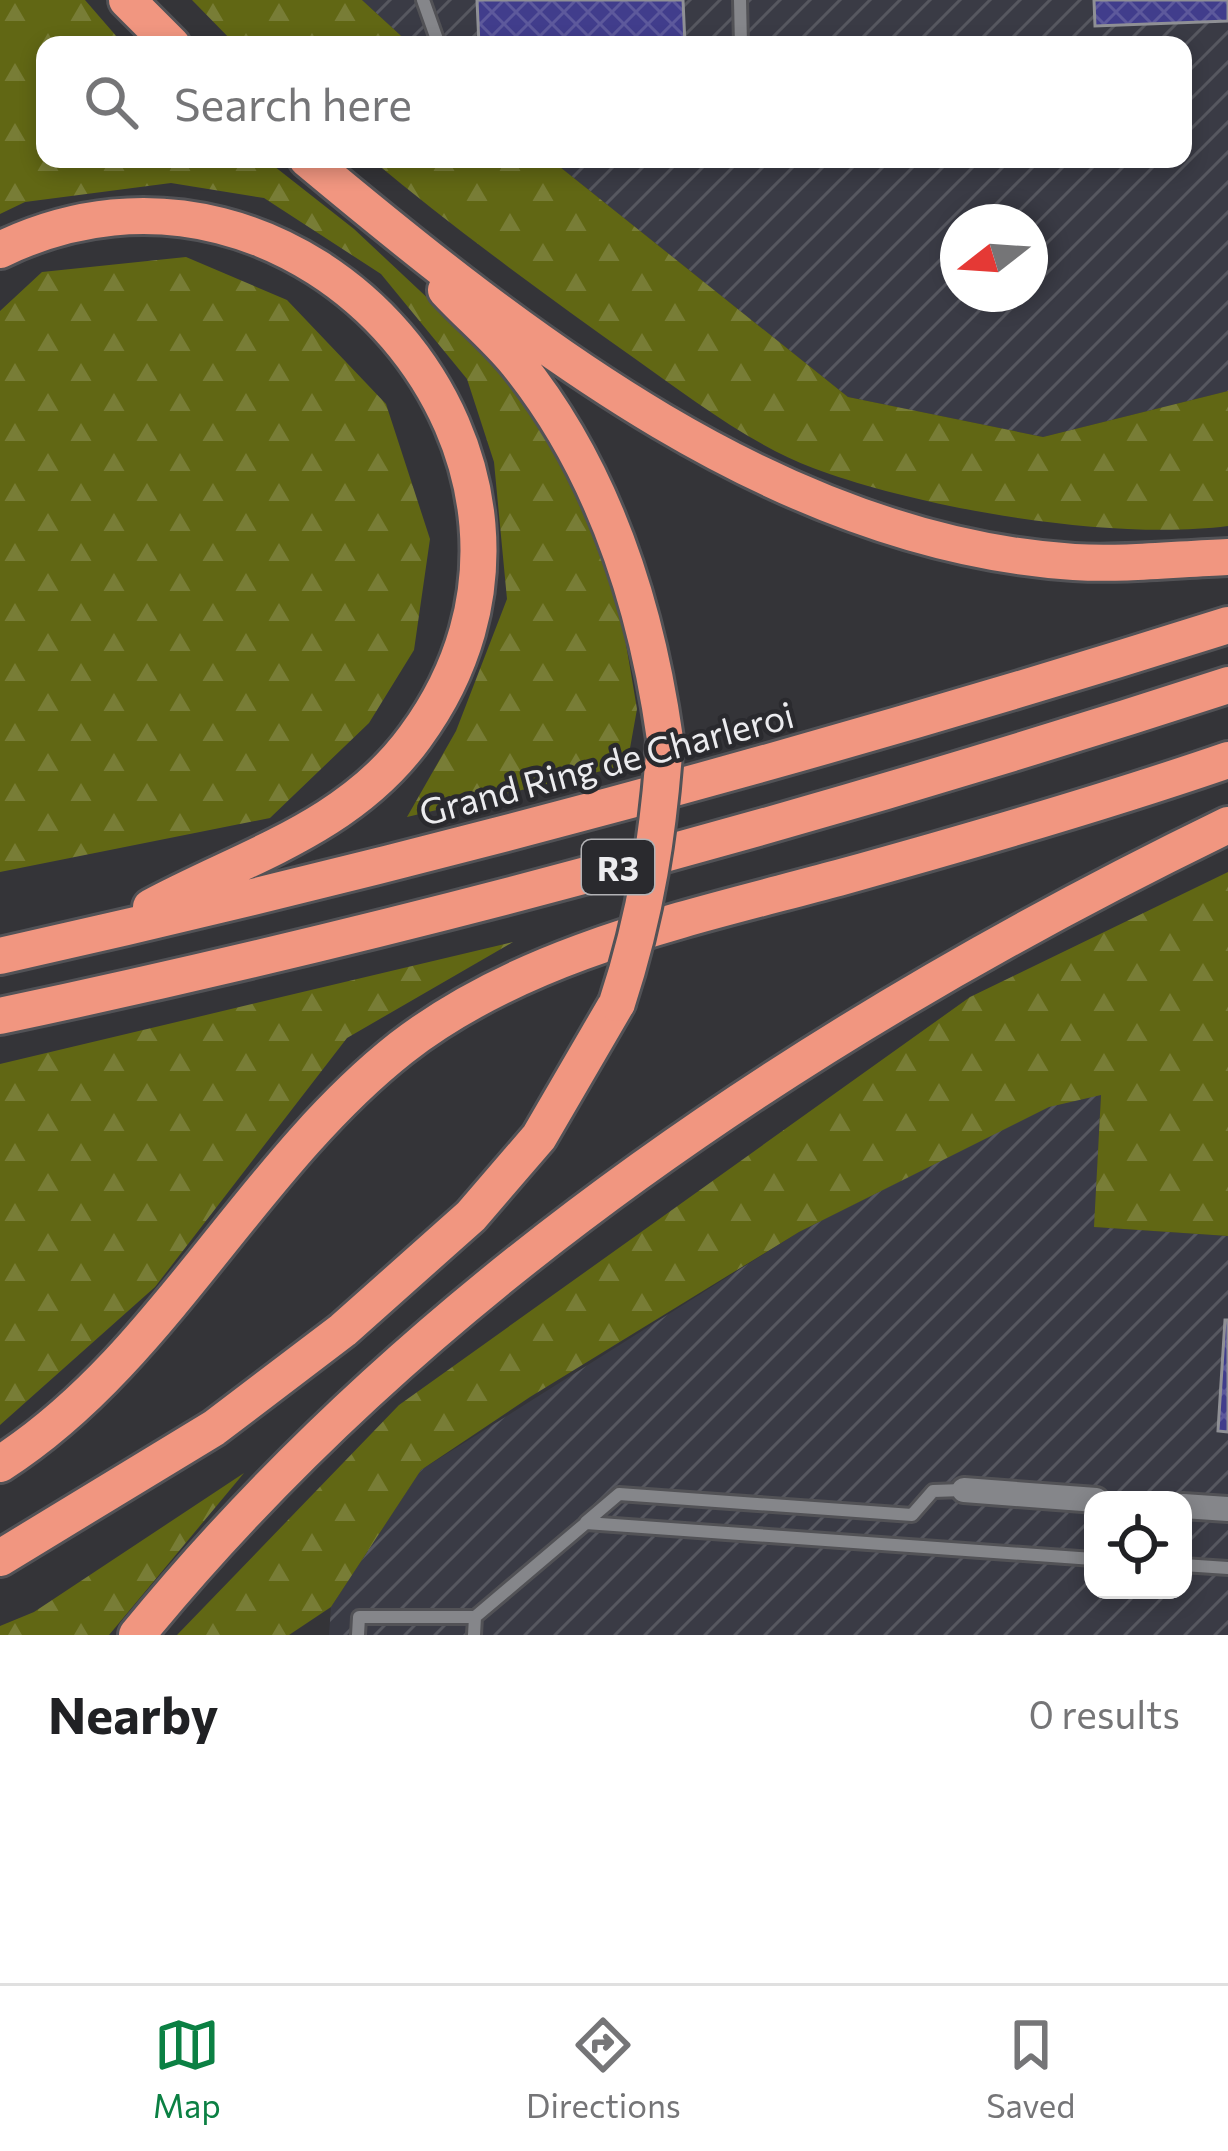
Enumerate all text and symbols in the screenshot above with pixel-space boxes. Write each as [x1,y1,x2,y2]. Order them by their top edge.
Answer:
search box [36,36,1192,168]
icon: search [78,69,144,135]
text: Search here [174,75,412,130]
north arrow [940,204,1048,312]
street label: Grand Ring de Charleroi [414,691,798,833]
road number: R3 [582,840,654,894]
map controls [1084,1491,1192,1599]
button: locate [1084,1491,1192,1599]
text: Nearby [48,1682,218,1745]
text: 0 results [1028,1689,1180,1737]
tab: Map [153,2012,221,2125]
tab: Directions [526,2012,681,2125]
tab: Saved [986,2012,1075,2125]

